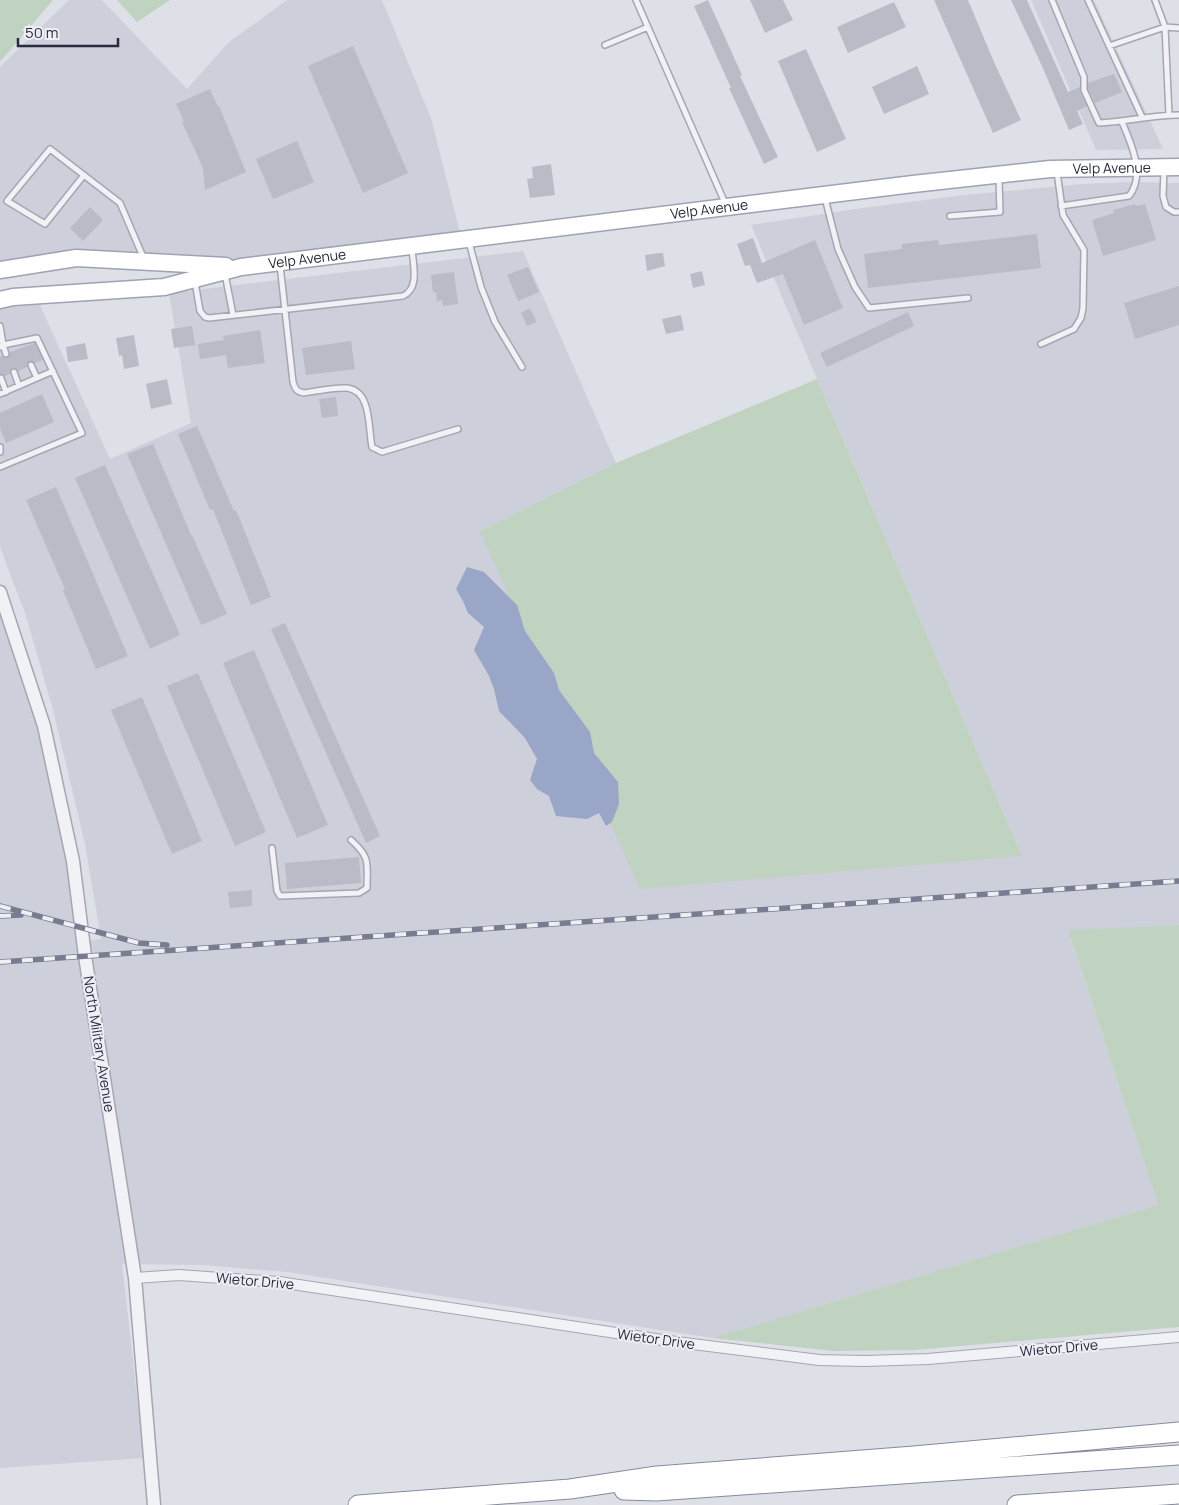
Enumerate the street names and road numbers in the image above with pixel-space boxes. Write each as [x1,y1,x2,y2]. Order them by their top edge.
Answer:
street label: Velp Avenue [1073,157,1151,178]
street label: Velp Avenue [669,194,749,223]
street label: Velp Avenue [267,244,347,273]
street label: North Military Avenue [79,974,120,1113]
street label: Wietor Drive [215,1268,295,1293]
street label: Wietor Drive [616,1324,696,1353]
street label: Wietor Drive [1019,1335,1099,1360]

